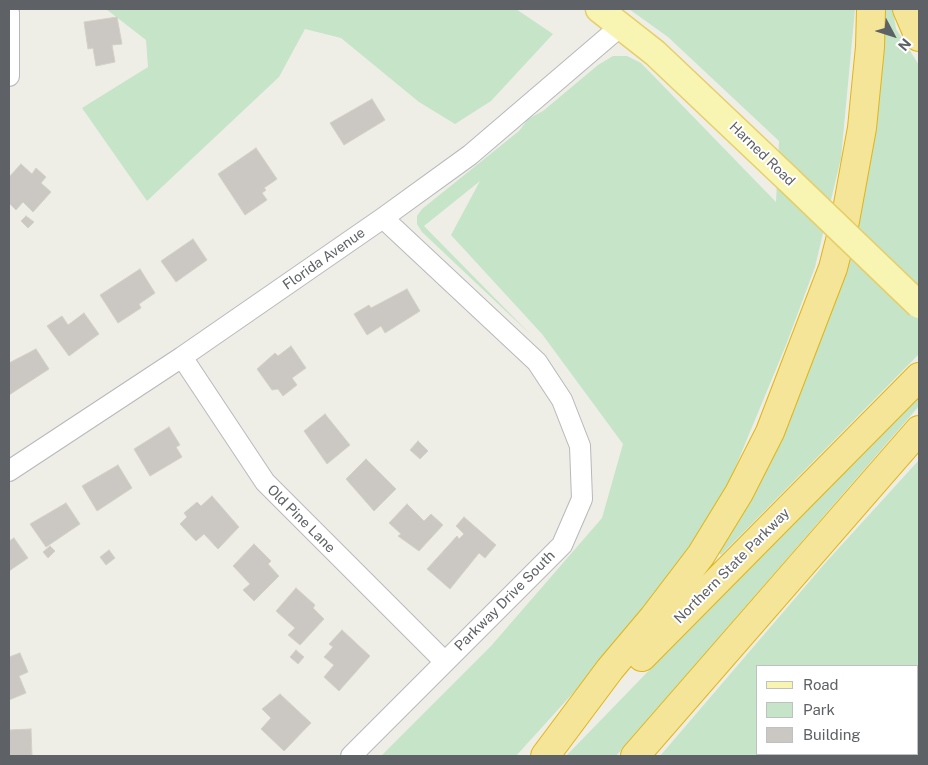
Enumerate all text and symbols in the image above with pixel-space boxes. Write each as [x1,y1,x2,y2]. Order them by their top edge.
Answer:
north arrow [868,10,918,60]
text: N [895,35,914,54]
street label: Harned Road [726,119,798,189]
street label: Florida Avenue [280,224,368,294]
street label: Old Pine Lane [263,481,339,557]
street label: Northern State Parkway [671,505,793,627]
street label: Parkway Drive South [451,547,559,655]
legend [756,665,918,755]
text: Road [803,676,839,693]
text: Park [803,701,835,718]
text: Building [803,726,861,743]

